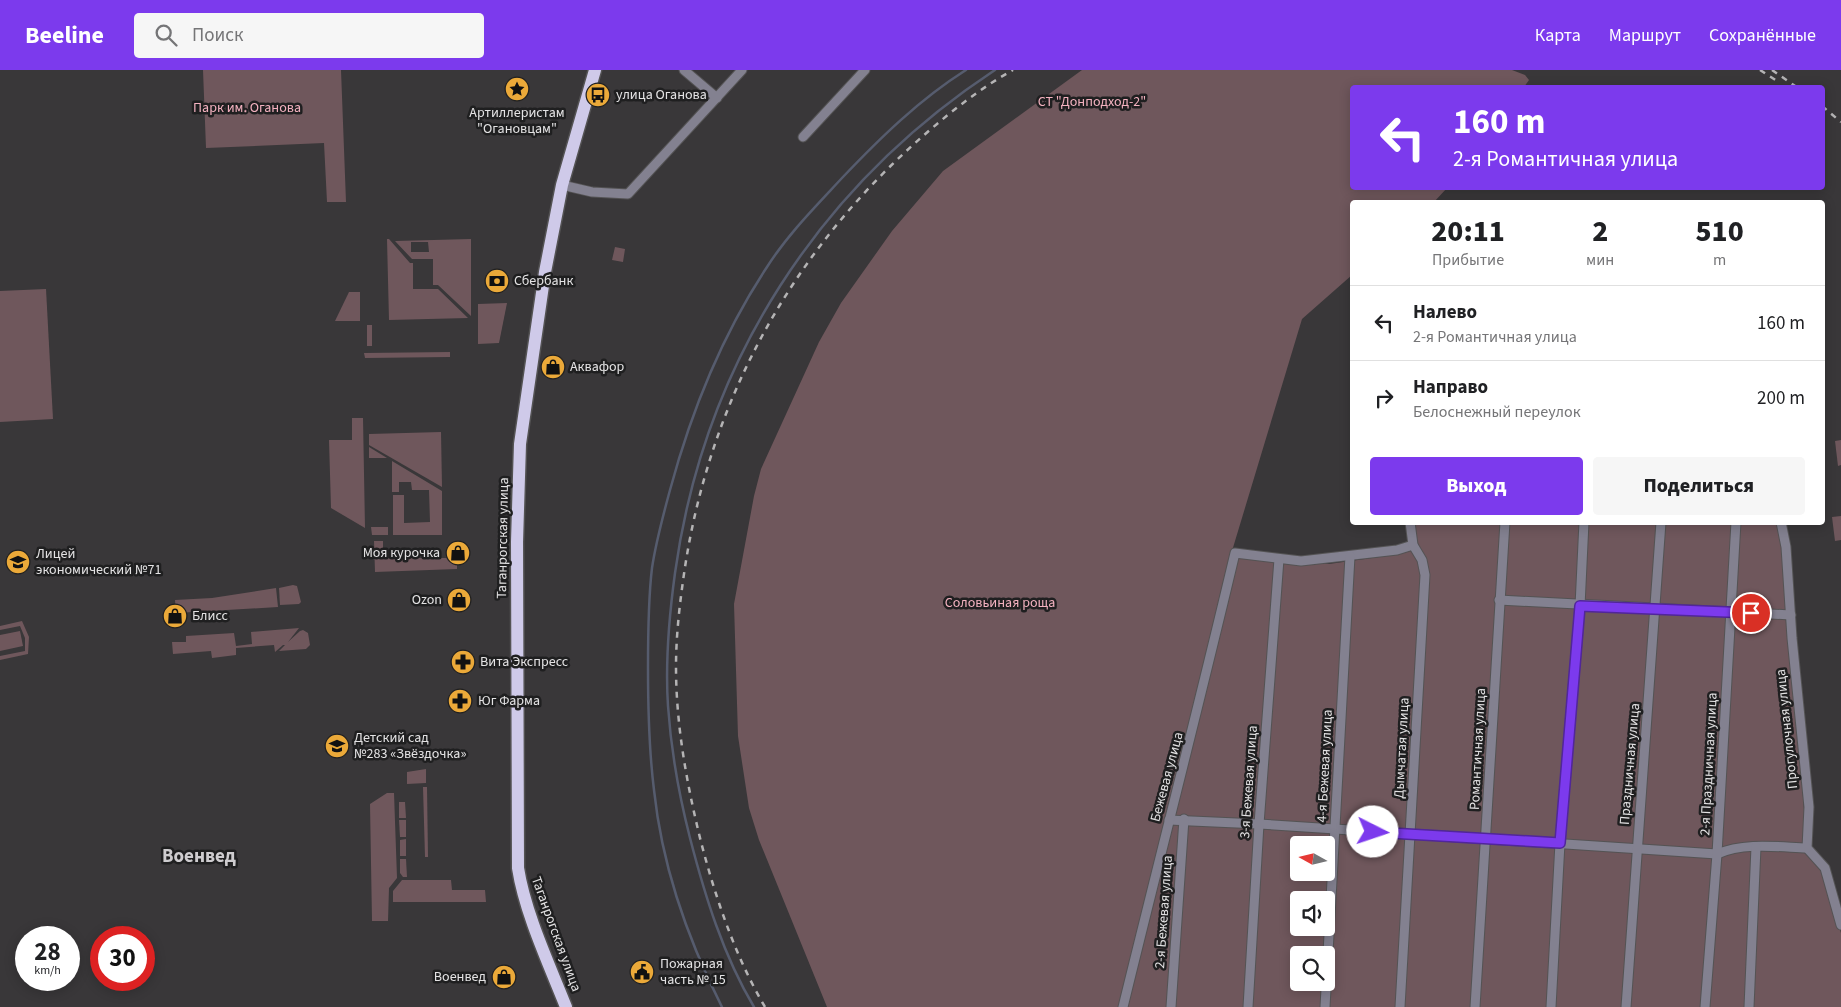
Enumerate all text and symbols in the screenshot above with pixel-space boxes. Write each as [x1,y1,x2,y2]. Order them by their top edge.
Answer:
search box [134,13,484,58]
text: Beeline [25,18,104,53]
icon: search [152,21,180,49]
text: Поиск [192,22,243,49]
text: Карта [1535,23,1581,48]
text: Маршрут [1609,23,1681,48]
text: Сохранённые [1709,23,1816,48]
place icon: Артиллеристам "Огановцам" [504,76,530,102]
bus stop icon: улица Оганова [585,82,611,108]
place label: улица Оганова [616,85,707,105]
park label: СТ "Донподход-2" [1038,92,1146,112]
text: 160 m [1453,97,1545,147]
park label: Парк им. Оганова [193,98,301,118]
place label: Артиллеристам "Огановцам" [469,103,565,139]
icon: left [1370,105,1435,170]
text: 2-я Романтичная улица [1453,143,1678,175]
text: 20:11 [1431,210,1505,253]
text: 2 [1592,210,1608,253]
text: 510 [1696,210,1744,253]
text: Прибытие [1432,249,1504,271]
text: мин [1586,249,1614,271]
text: m [1713,249,1726,271]
bank icon: Сбербанк [484,268,510,294]
place label: Сбербанк [514,271,573,291]
text: Налево [1413,299,1477,326]
icon: left [1370,309,1398,337]
text: 160 m [1757,310,1805,337]
text: 2-я Романтичная улица [1413,326,1577,348]
shop icon: Аквафор [540,354,566,380]
place label: Аквафор [570,357,625,377]
text: Направо [1413,374,1488,401]
icon: right [1370,384,1398,412]
text: 200 m [1757,385,1805,412]
text: Белоснежный переулок [1413,401,1581,423]
button: Выход [1370,457,1583,515]
button: Поделиться [1593,457,1805,515]
street label: Таганрогская улица [492,477,514,599]
shop icon: Моя курочка [445,540,471,566]
place label: Моя курочка [363,543,440,563]
place label: Лицей экономический №71 [36,544,161,580]
school or university icon: Лицей экономический №71 [5,549,31,575]
shop icon: Ozon [446,587,472,613]
place label: Ozon [412,590,442,610]
pin [1730,592,1772,634]
park label: Соловьиная роща [945,593,1055,613]
icon: arrive [1737,599,1765,627]
shop icon: Блисс [162,603,188,629]
place label: Блисс [192,606,229,626]
pharmacy icon: Вита Экспресс [450,649,476,675]
place label: Вита Экспресс [480,652,569,672]
street label: Прогулочная улица [1771,668,1803,790]
street label: Романтичная улица [1465,687,1491,811]
pharmacy icon: Юг Фарма [447,688,473,714]
place label: Юг Фарма [478,691,540,711]
street label: 2-я Праздничная улица [1695,692,1723,836]
street label: Дымчатая улица [1389,697,1415,799]
street label: Праздничная улица [1615,702,1645,826]
street label: 4-я Бежевая улица [1312,709,1338,823]
street label: 3-я Бежевая улица [1235,725,1263,839]
place label: Детский сад №283 «Звёздочка» [354,728,466,764]
street label: Бежевая улица [1145,730,1189,824]
school or university icon: Детский сад №283 «Звёздочка» [324,733,350,759]
position arrow [1346,805,1398,857]
north arrow [1290,836,1335,881]
map controls [1290,836,1335,991]
district label: Военвед [162,843,236,870]
street label: 2-я Бежевая улица [1150,855,1178,969]
street label: Таганрогская улица [526,874,586,994]
button: sound [1290,891,1335,936]
speed limit sign: 30 [90,926,155,991]
text: 28 [34,934,61,970]
button: search [1290,946,1335,991]
place label: Пожарная часть № 15 [660,954,726,990]
public building icon: Пожарная часть № 15 [629,959,655,985]
text: km/h [34,962,61,979]
shop icon: Военвед [491,964,517,990]
place label: Военвед [434,967,487,987]

